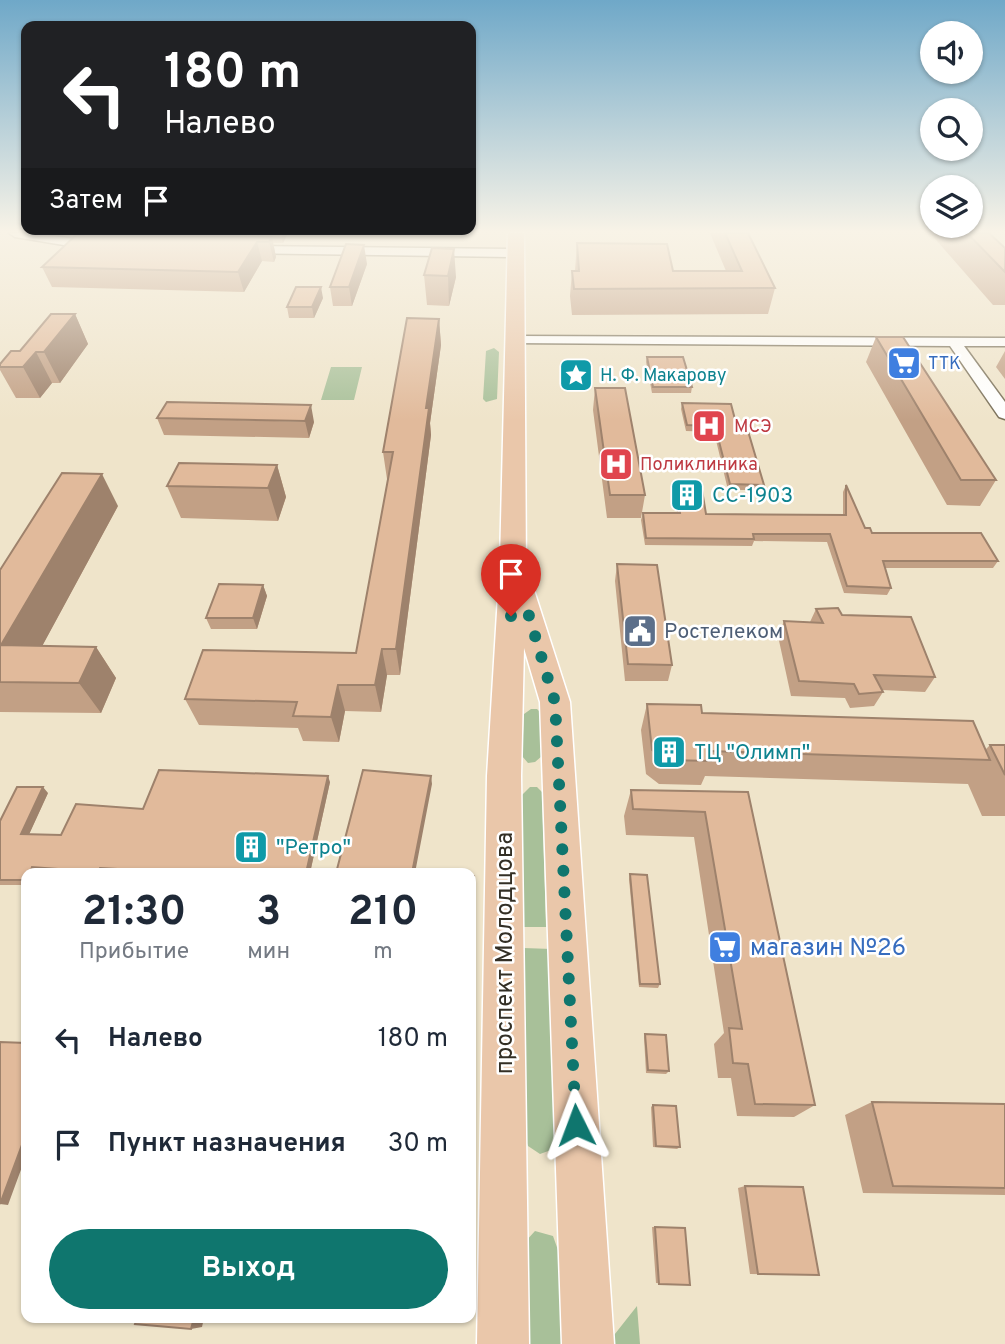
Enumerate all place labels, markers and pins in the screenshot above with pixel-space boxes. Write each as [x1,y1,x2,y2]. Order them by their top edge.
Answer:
supermarket icon: ТТК [885,344,923,382]
place label: ТТК [928,353,961,376]
place icon: Н. Ф. Макарову [557,356,595,394]
place label: Н. Ф. Макарову [600,365,726,388]
hospital icon: МСЭ [690,407,728,445]
place label: МСЭ [734,416,772,439]
hospital icon: Поликлиника [597,445,635,483]
place label: Поликлиника [640,454,758,477]
building icon: СС-1903 [668,476,706,514]
place label: СС-1903 [712,483,793,510]
pin [481,544,541,616]
public building icon: Ростелеком [621,612,659,650]
place label: Ростелеком [664,619,783,646]
building icon: ТЦ "Олимп" [650,733,688,771]
place label: ТЦ "Олимп" [694,740,810,767]
building icon: "Ретро" [232,828,270,866]
place label: "Ретро" [276,835,351,862]
supermarket icon: магазин №26 [706,928,744,966]
place label: магазин №26 [750,934,906,964]

